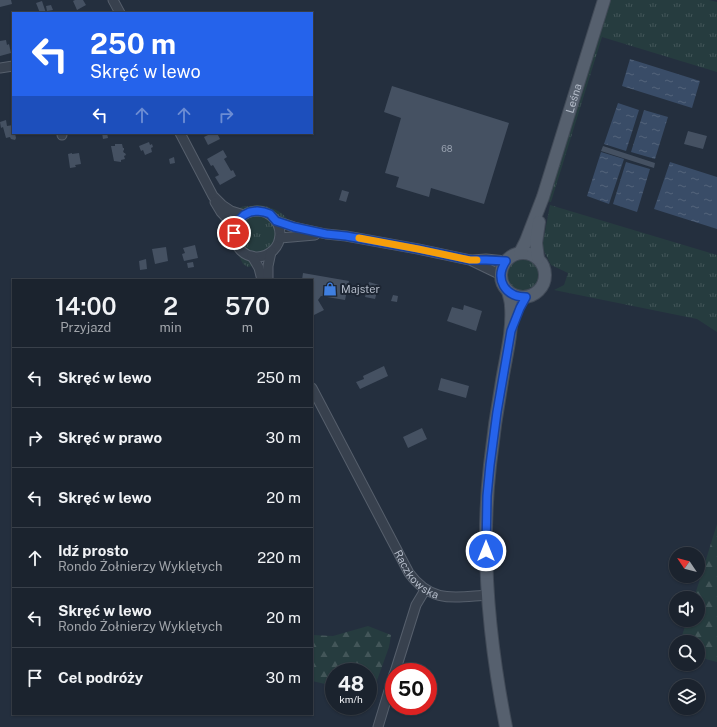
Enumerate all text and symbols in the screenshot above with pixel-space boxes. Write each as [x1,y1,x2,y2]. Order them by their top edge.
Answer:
text: 250 m [90,27,176,60]
icon: left [24,28,76,80]
text: Skręć w lewo [90,61,201,82]
street label: Leśna [563,82,584,114]
icon: left [89,104,111,126]
icon: ahead [131,104,153,126]
icon: ahead [173,104,195,126]
icon: right [215,104,237,126]
house number: 68 [441,143,453,154]
pin [217,216,251,250]
icon: arrive [223,222,245,244]
shop icon: Majster [322,281,338,297]
place label: Majster [341,283,380,295]
text: 14:00 [55,292,117,320]
text: 2 [163,292,178,320]
text: 570 [225,292,270,320]
text: Przyjazd [60,320,111,335]
text: min [160,320,182,335]
text: m [242,320,253,335]
icon: left [24,367,46,389]
text: Skręć w lewo [58,369,152,386]
text: 250 m [257,369,301,386]
icon: right [24,427,46,449]
text: Skręć w prawo [58,429,162,446]
text: 30 m [266,429,301,446]
icon: left [24,487,46,509]
text: Skręć w lewo [58,489,152,506]
text: 20 m [266,489,301,506]
position arrow [465,530,507,572]
text: Idź prosto [58,542,129,559]
icon: ahead [24,547,46,569]
north arrow [669,547,705,583]
map controls [669,547,705,715]
street label: Raczkowska [392,548,440,601]
text: 220 m [257,549,301,566]
text: Rondo Żołnierzy Wyklętych [58,559,222,574]
button: sound [669,591,705,627]
text: Skręć w lewo [58,602,152,619]
icon: left [24,607,46,629]
text: 20 m [266,609,301,626]
text: Rondo Żołnierzy Wyklętych [58,619,222,634]
button: search [669,635,705,671]
speed limit sign: 50 [385,663,437,715]
icon: arrive [24,667,46,689]
text: Cel podróży [58,669,143,686]
text: 30 m [266,669,301,686]
text: 48 [338,672,364,696]
button: layers [669,679,705,715]
text: km/h [339,693,363,705]

